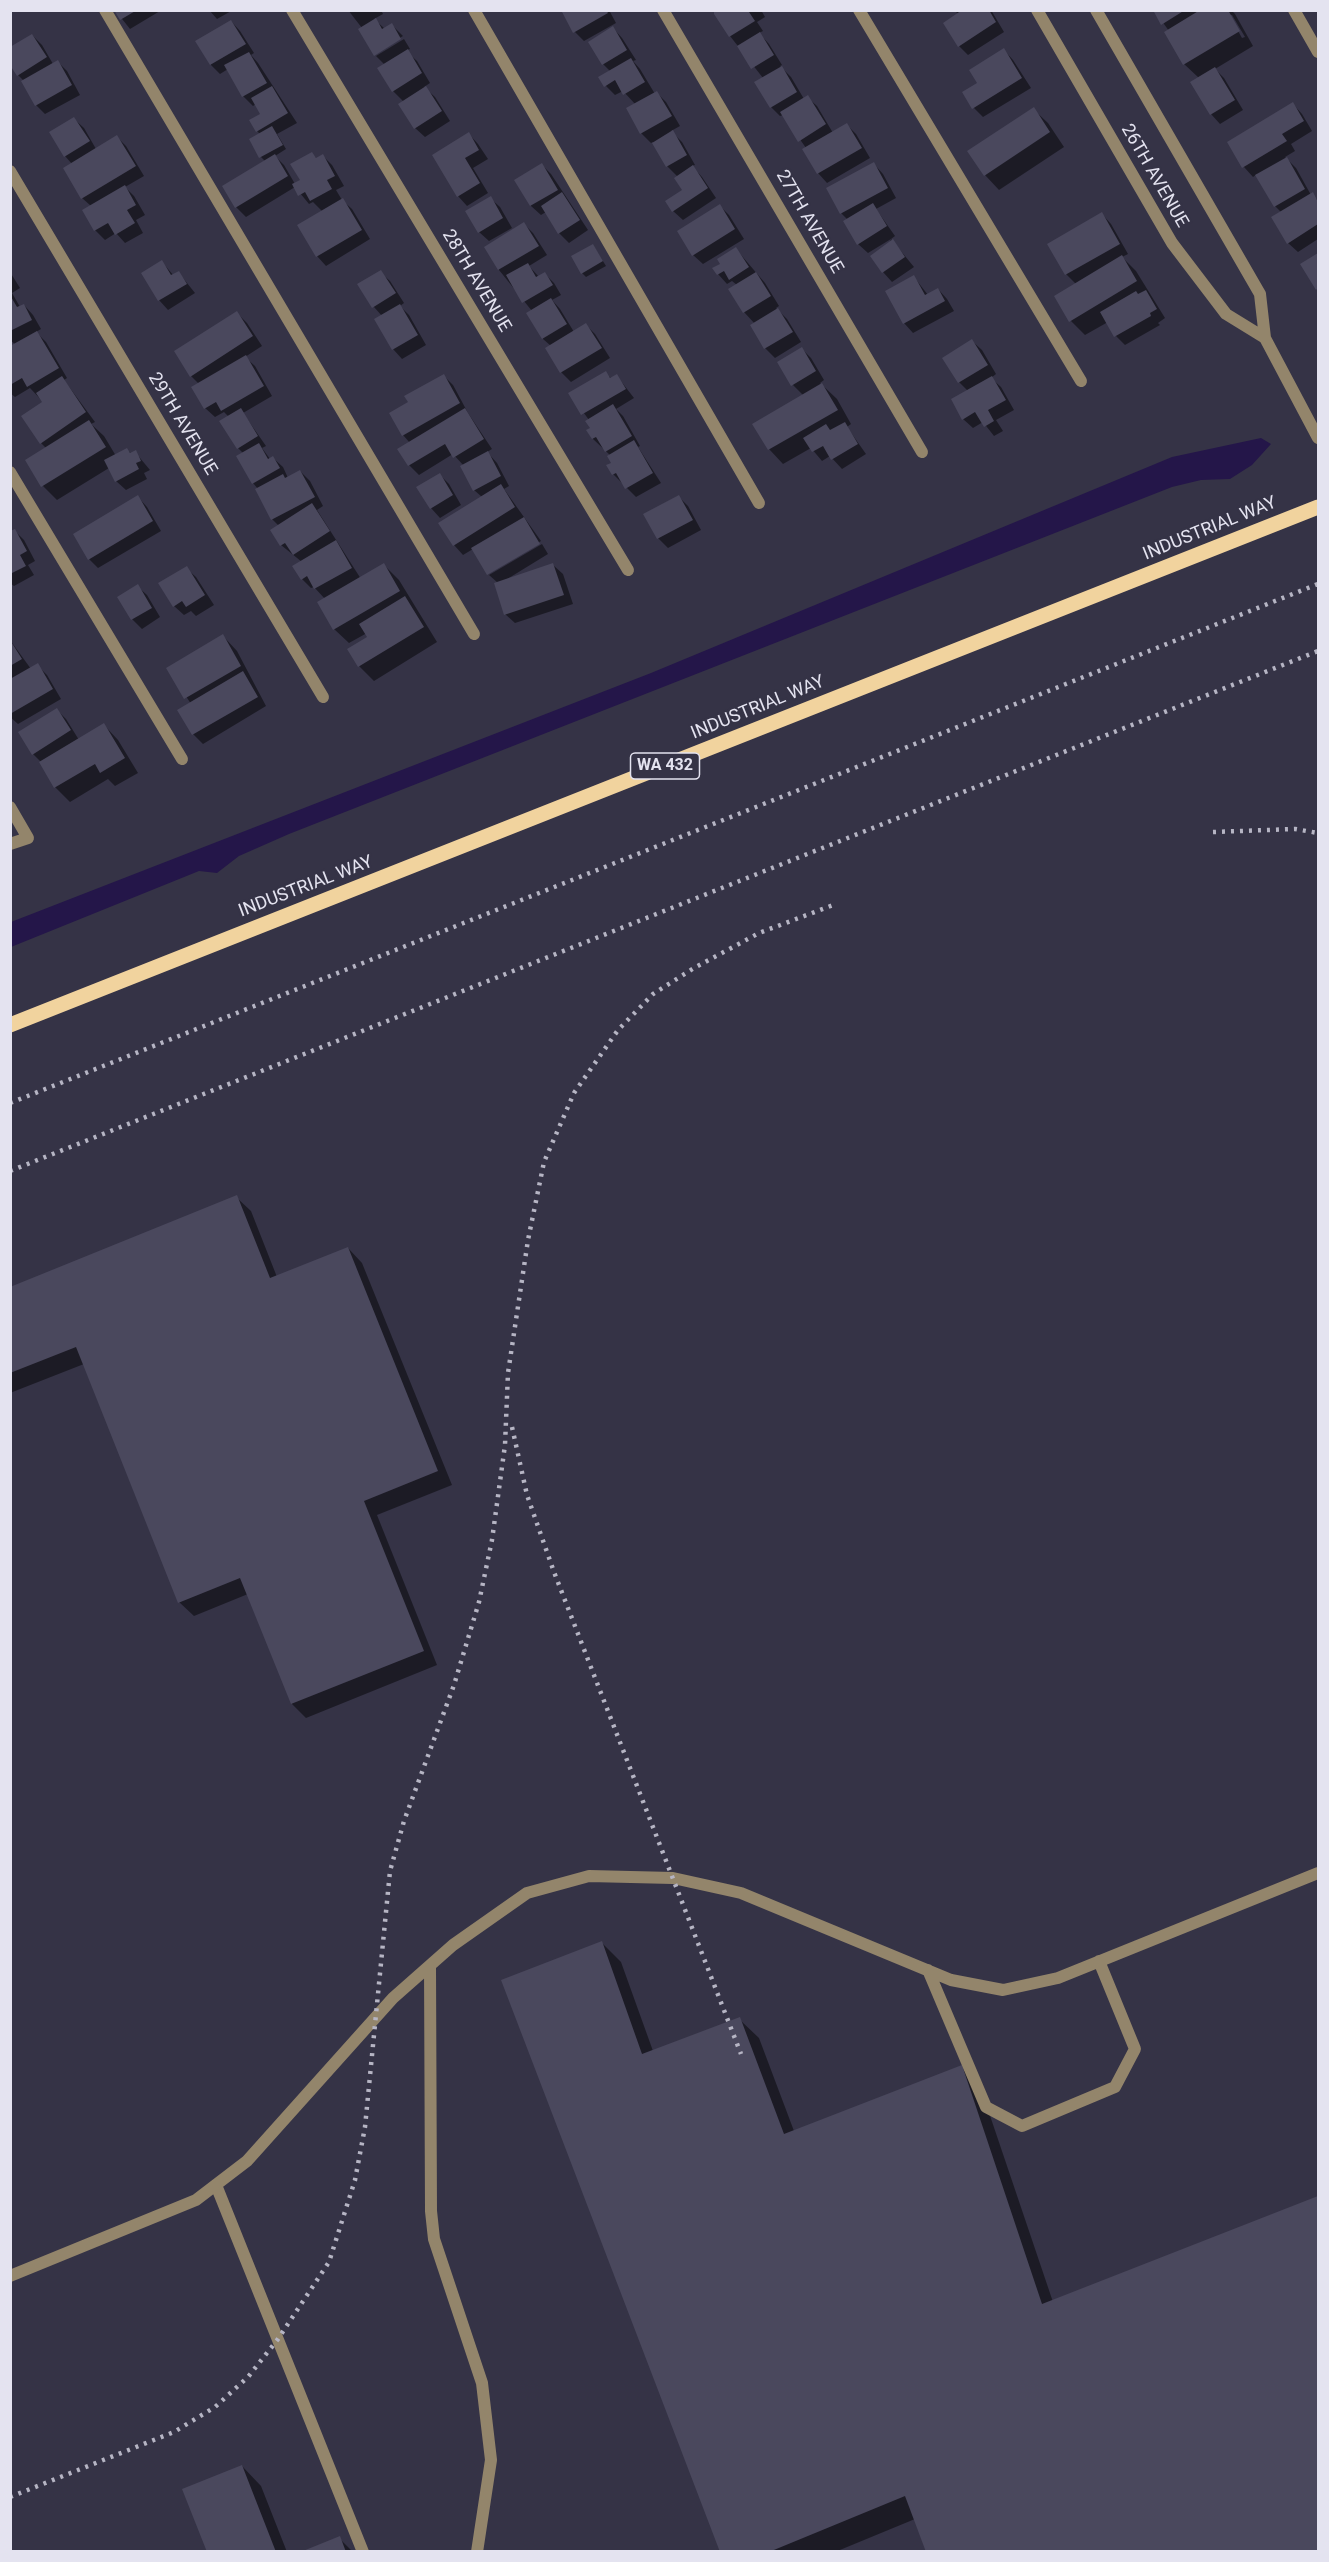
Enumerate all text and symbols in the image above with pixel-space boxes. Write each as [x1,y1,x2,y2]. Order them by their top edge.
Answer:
street label: 26TH AVENUE [1116,121,1192,231]
street label: 27TH AVENUE [771,167,847,277]
street label: 28TH AVENUE [437,226,515,336]
street label: 29TH AVENUE [143,369,221,479]
street label: INDUSTRIAL WAY [1140,492,1280,566]
street label: INDUSTRIAL WAY [688,671,828,745]
road number: WA 432 [630,753,700,779]
street label: INDUSTRIAL WAY [236,851,376,923]

